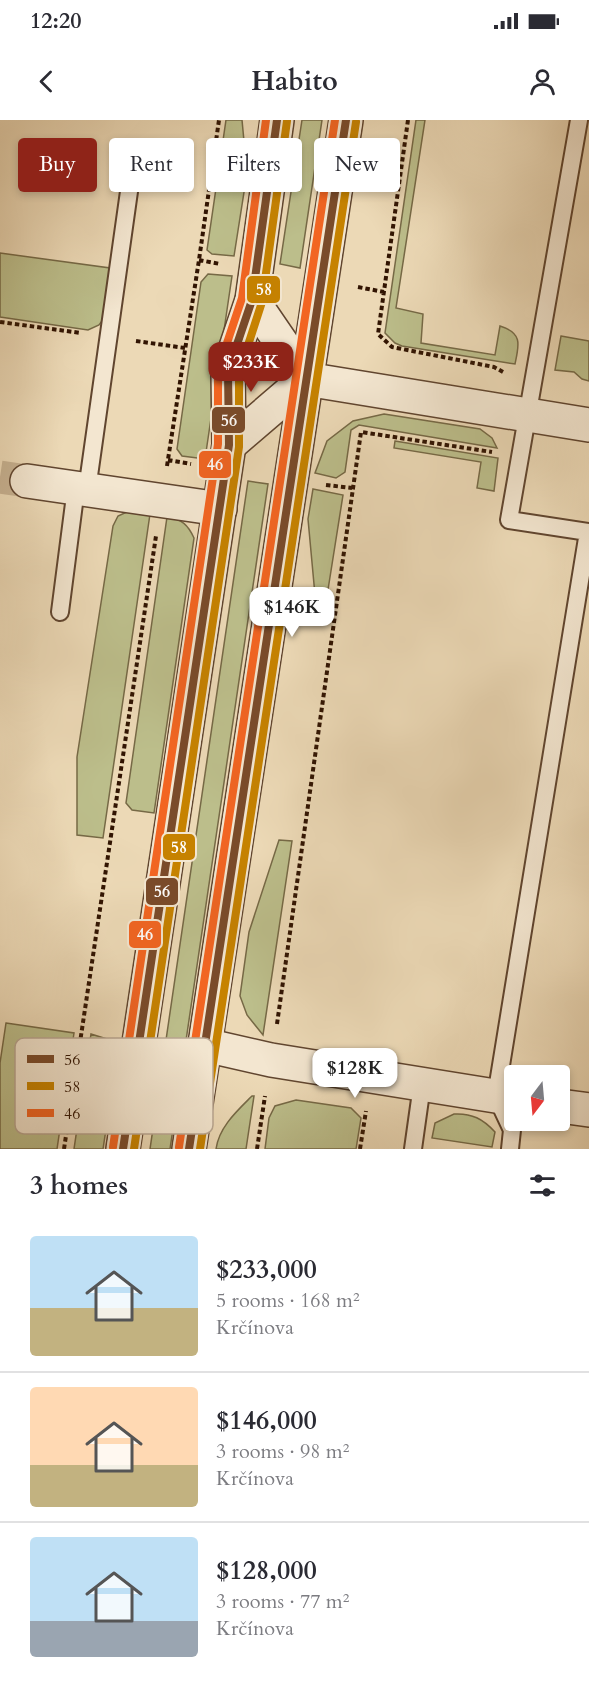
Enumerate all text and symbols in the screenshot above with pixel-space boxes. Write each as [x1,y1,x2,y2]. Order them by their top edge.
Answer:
text: 12:20 [30,6,81,36]
text: Habito [251,63,338,100]
icon: back [30,65,63,98]
icon: person [526,65,559,98]
chip: Buy [18,138,97,192]
chip: Rent [109,138,194,192]
chip: Filters [206,138,302,192]
chip: New [314,138,400,192]
line badge: 58 [246,275,281,304]
text: 58 [256,279,272,301]
pin: $233K [209,342,293,393]
text: $233K [222,348,280,375]
line badge: 56 [211,406,246,434]
text: 56 [221,410,237,432]
line badge: 46 [198,450,232,479]
text: 46 [207,454,223,476]
pin: $146K [250,587,334,638]
text: $146K [263,593,321,620]
line badge: 58 [162,833,196,861]
text: 58 [171,837,187,859]
line badge: 56 [145,877,179,906]
text: 56 [154,881,170,903]
line badge: 46 [128,920,162,949]
text: 46 [137,924,153,946]
legend [15,1038,213,1134]
pin: $128K [313,1048,397,1099]
text: 56 [64,1049,80,1071]
text: $128K [326,1054,384,1081]
north arrow [504,1065,570,1131]
map controls [504,1065,570,1131]
text: 58 [64,1076,80,1098]
text: 46 [64,1103,80,1125]
text: 3 homes [30,1168,128,1203]
icon: filters [526,1169,559,1202]
text: $233,000 [216,1252,317,1287]
icon: home [78,1260,150,1332]
text: 5 rooms · 168 m² [216,1287,360,1314]
text: Krčínova [216,1314,294,1341]
text: $146,000 [216,1403,317,1438]
icon: home [78,1411,150,1483]
text: 3 rooms · 98 m² [216,1438,349,1465]
text: Krčínova [216,1465,294,1492]
text: $128,000 [216,1553,317,1588]
icon: home [78,1561,150,1633]
text: 3 rooms · 77 m² [216,1588,349,1615]
text: Krčínova [216,1615,294,1642]

